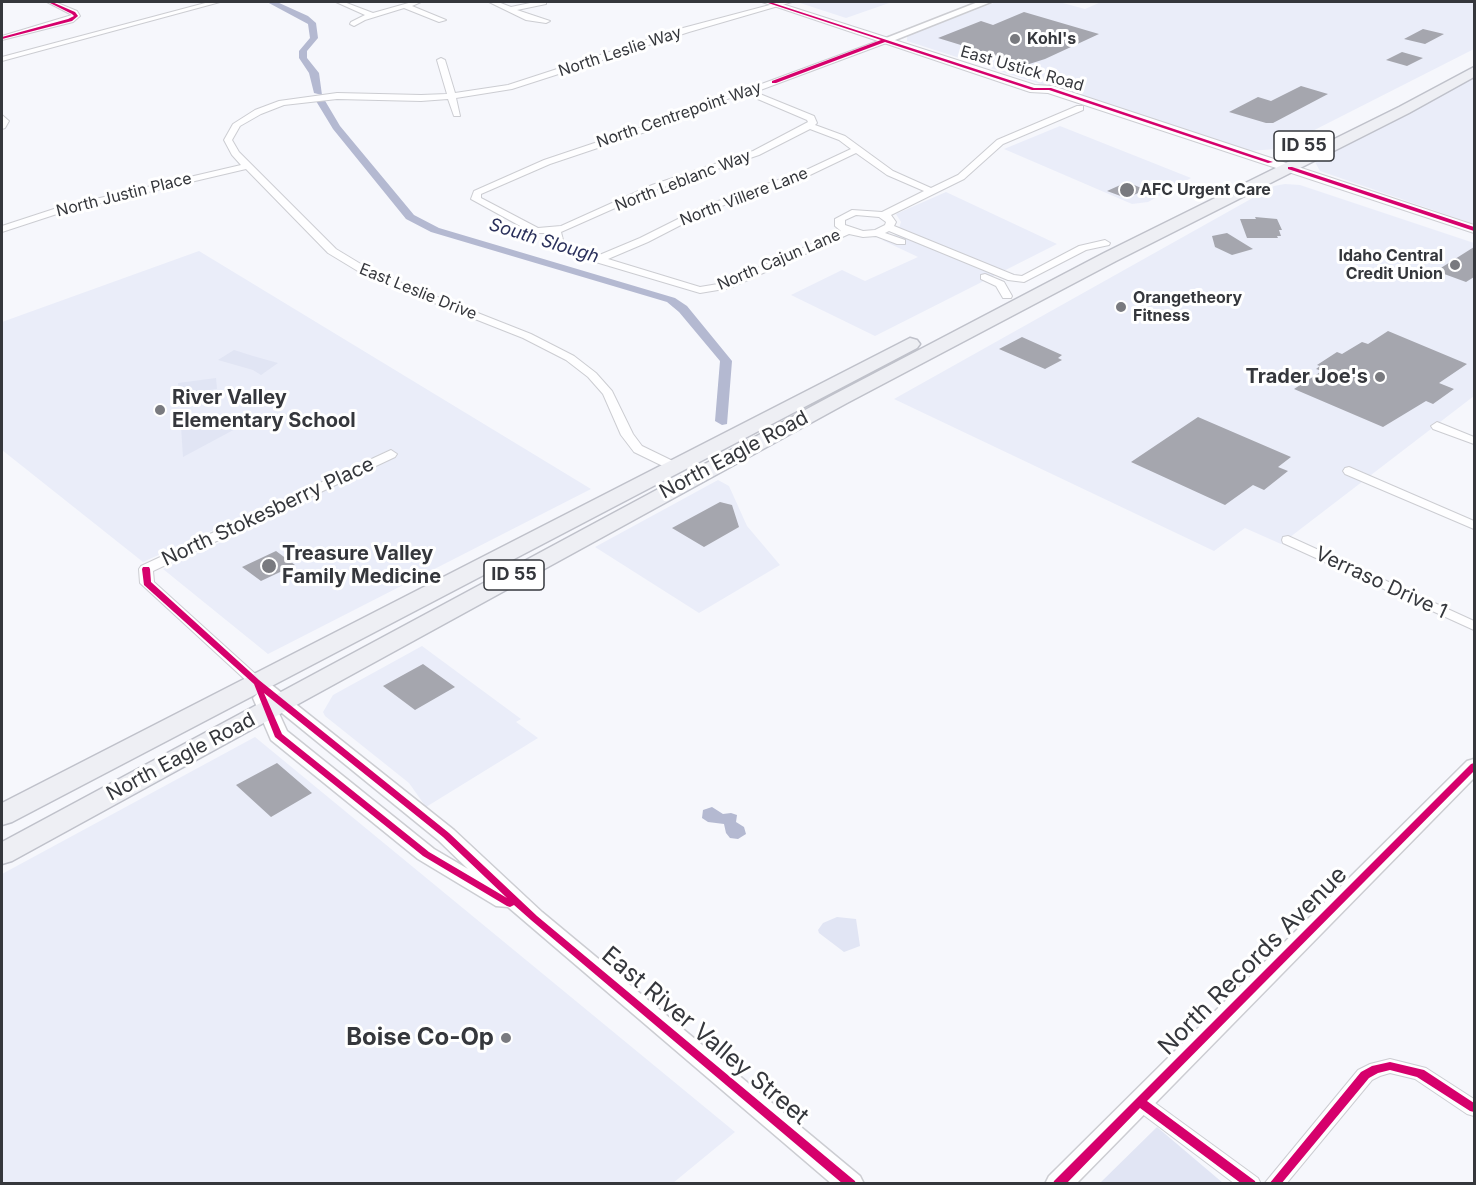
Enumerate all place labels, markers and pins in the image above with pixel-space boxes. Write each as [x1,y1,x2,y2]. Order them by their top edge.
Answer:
place label: Kohl's [1027,29,1076,49]
marker: Kohl's [1008,32,1022,46]
place label: AFC Urgent Care [1140,180,1271,200]
marker: AFC Urgent Care [1118,181,1136,199]
place label: Idaho Central Credit Union [1338,246,1443,284]
marker: Idaho Central Credit Union [1448,258,1462,272]
place label: Orangetheory Fitness [1133,288,1242,326]
marker: Orangetheory Fitness [1114,300,1128,314]
place label: Trader Joe's [1246,365,1368,389]
marker: Trader Joe's [1373,370,1387,384]
place label: River Valley Elementary School [172,386,356,433]
marker: River Valley Elementary School [153,403,167,417]
place label: Treasure Valley Family Medicine [282,542,441,589]
marker: Treasure Valley Family Medicine [260,557,278,575]
place label: Boise Co-Op [346,1024,494,1052]
marker: Boise Co-Op [499,1031,513,1045]

